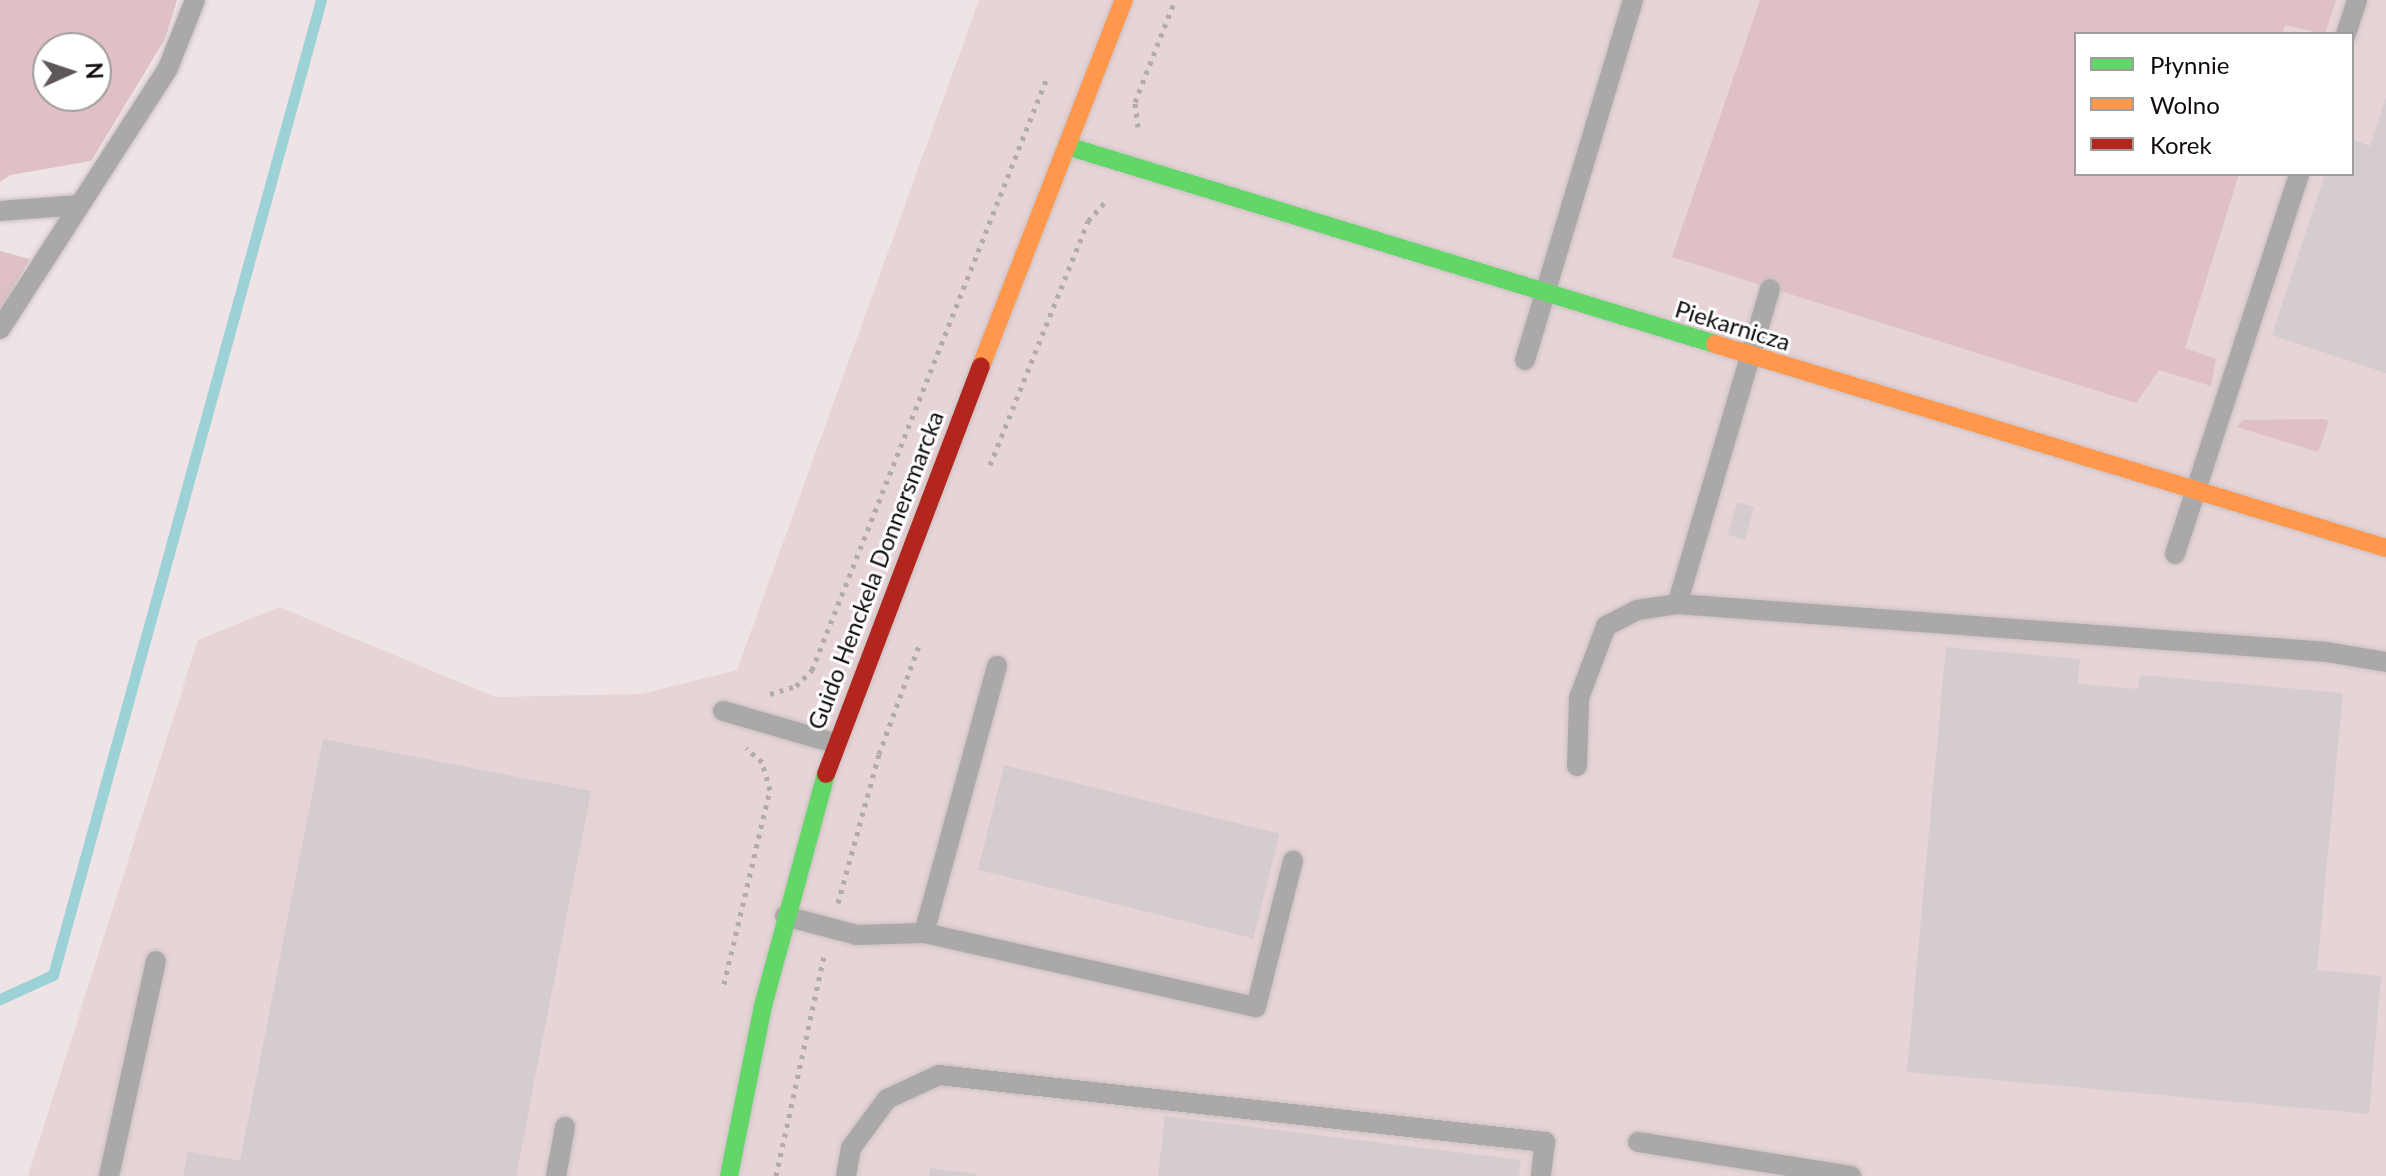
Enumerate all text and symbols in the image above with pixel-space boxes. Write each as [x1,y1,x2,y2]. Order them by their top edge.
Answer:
north arrow [32,32,112,112]
legend [2074,32,2354,176]
text: Płynnie [2150,50,2229,79]
text: N [81,62,108,80]
text: Wolno [2150,90,2220,119]
text: Korek [2150,130,2212,159]
street label: Piekarnicza [1672,294,1794,356]
street label: Guido Henckela Donnersmarcka [801,407,949,733]

